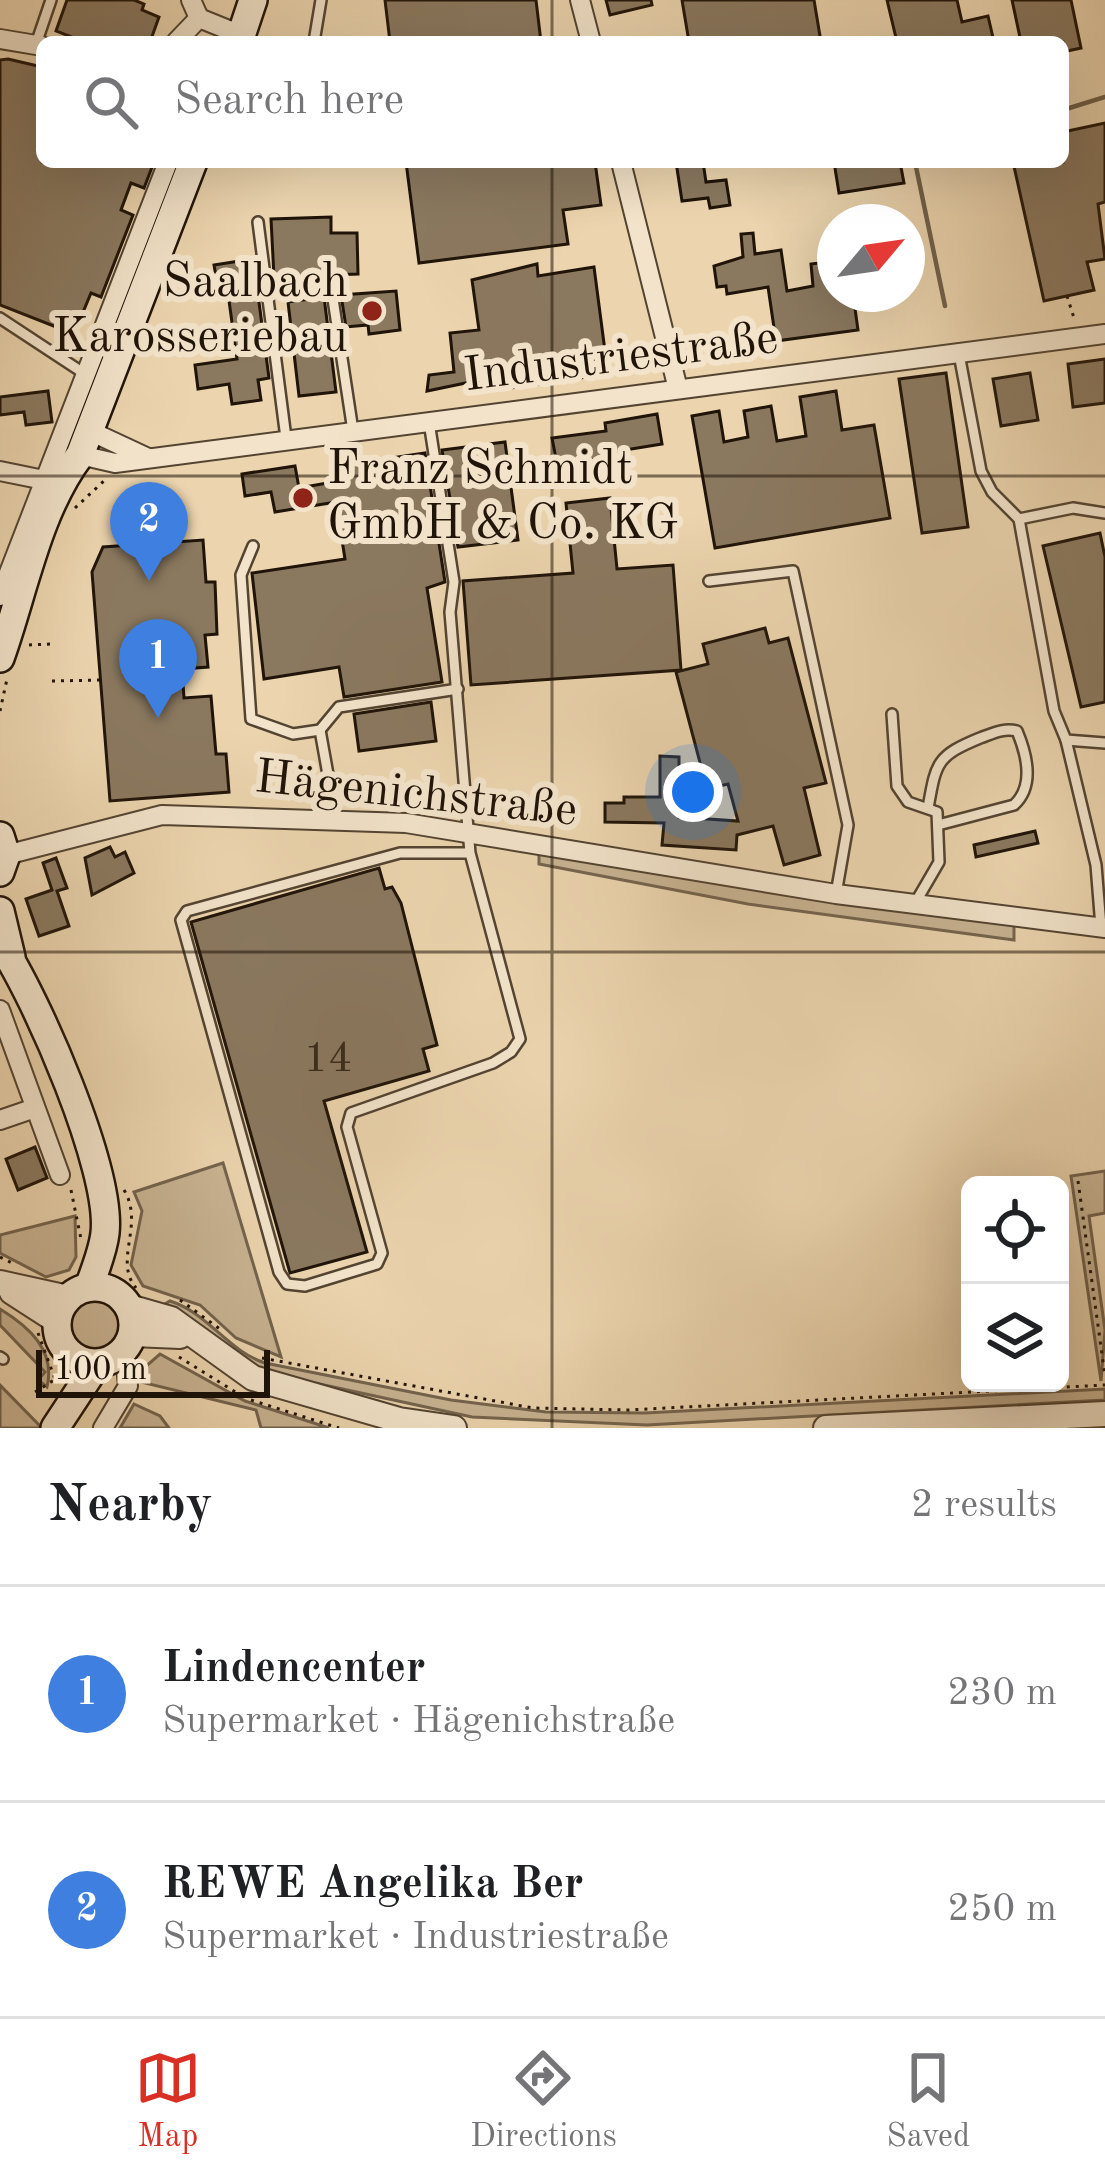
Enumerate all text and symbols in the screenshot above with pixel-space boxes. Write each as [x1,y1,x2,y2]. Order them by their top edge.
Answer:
search box [36,36,1069,168]
icon: search [78,69,144,135]
text: Search here [174,79,404,124]
north arrow [817,204,925,312]
place label: Saalbach Karosseriebau [52,259,348,362]
marker: Saalbach Karosseriebau [359,298,385,324]
street label: Industriestraße [461,315,781,401]
place label: Franz Schmidt GmbH & Co. KG [327,446,678,549]
pin: 2 [110,482,188,581]
marker: Franz Schmidt GmbH & Co. KG [290,485,316,511]
pin: 1 [119,619,197,718]
street label: Hägenichstraße [252,754,580,836]
your location [663,762,723,822]
house number: 14 [304,1039,352,1081]
map controls [961,1176,1069,1392]
button: locate [961,1176,1069,1284]
button: layers [961,1284,1069,1392]
scale bar [36,1344,270,1397]
text: 100 m [54,1354,147,1387]
text: Nearby [48,1481,213,1532]
text: 2 results [911,1486,1057,1525]
text: Lindencenter [162,1647,425,1692]
text: 1 [76,1674,98,1713]
text: 230 m [947,1674,1057,1713]
text: Supermarket · Hägenichstraße [162,1702,675,1741]
text: REWE Angelika Ber [162,1863,584,1908]
text: 2 [76,1890,98,1929]
text: 250 m [947,1890,1057,1929]
text: Supermarket · Industriestraße [162,1918,669,1957]
tab: Map [135,2045,201,2158]
tab: Directions [470,2045,617,2158]
tab: Saved [886,2045,970,2158]

